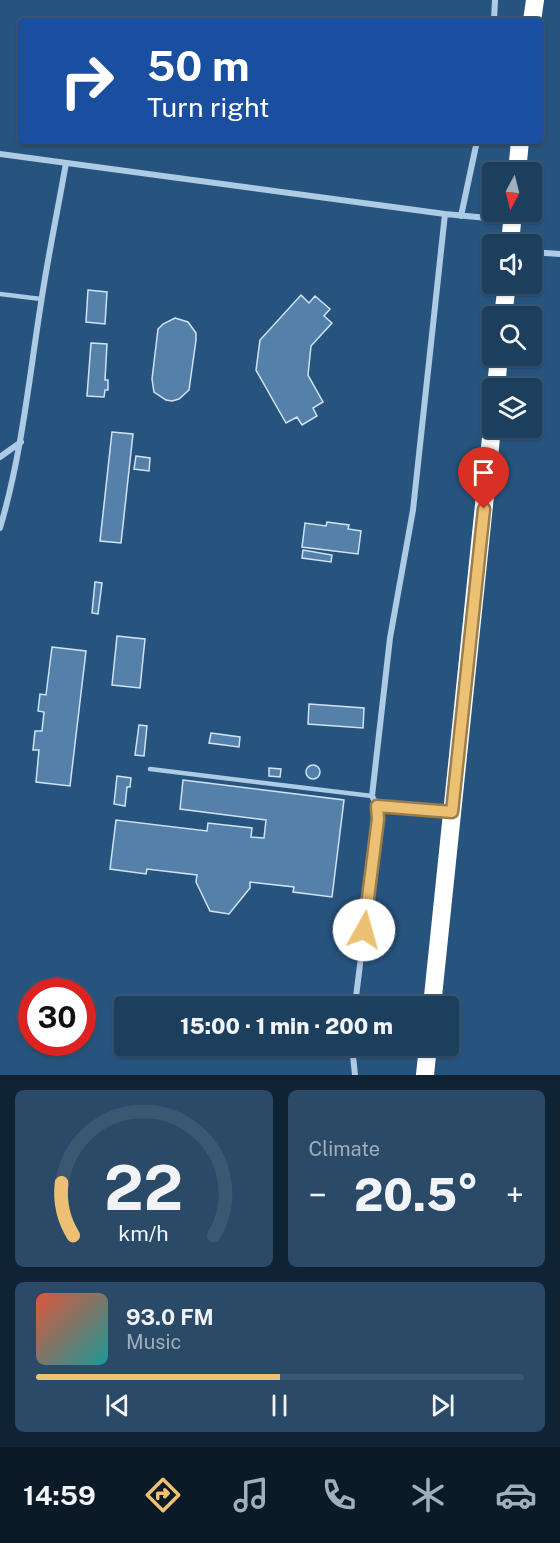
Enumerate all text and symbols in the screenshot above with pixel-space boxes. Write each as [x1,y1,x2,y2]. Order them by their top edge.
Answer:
text: 50 m [147,41,250,90]
icon: right [48,42,126,120]
text: Turn right [147,91,270,123]
north arrow [482,162,542,222]
map controls [482,162,542,438]
button: sound [482,234,542,294]
button: search [482,306,542,366]
button: layers [482,378,542,438]
pin [458,447,509,509]
icon: arrive [467,456,500,489]
position arrow [332,898,396,962]
speed limit sign: 30 [18,978,96,1056]
text: 15:00 · 1 min · 200 m [180,1013,393,1039]
text: Climate [309,1137,380,1161]
text: 22 [104,1151,183,1224]
text: 20.5° [354,1168,479,1221]
text: − [309,1176,327,1214]
text: + [506,1176,524,1214]
text: km/h [119,1221,169,1246]
text: 93.0 FM [126,1304,214,1330]
text: Music [126,1330,181,1354]
icon: previous [101,1389,134,1422]
icon: pause [263,1389,296,1422]
icon: next [426,1389,459,1422]
icon: directions [142,1474,184,1516]
icon: music [230,1474,272,1516]
icon: phone [318,1474,360,1516]
icon: climate [407,1474,449,1516]
icon: car [495,1474,537,1516]
text: 14:59 [23,1479,96,1511]

